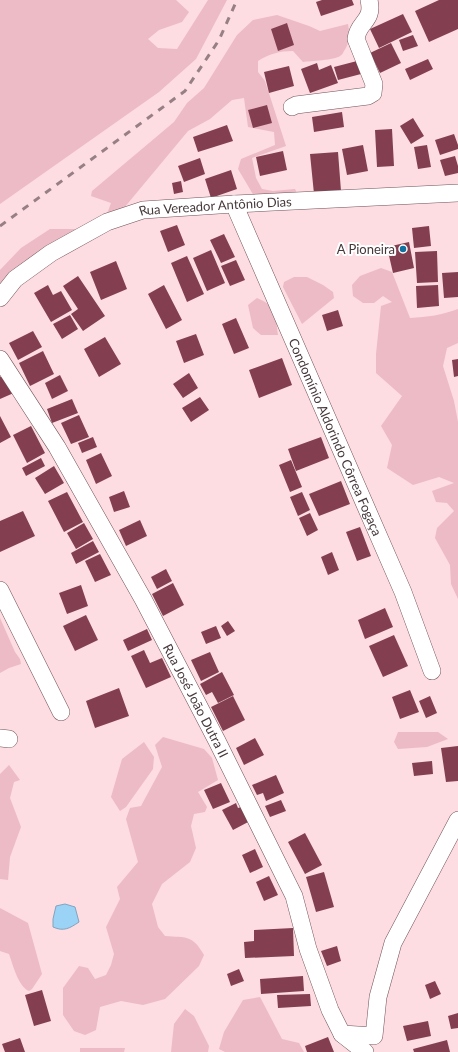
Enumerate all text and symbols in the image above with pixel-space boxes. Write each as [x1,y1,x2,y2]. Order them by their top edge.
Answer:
street label: Rua Vereador Antônio Dias [137,193,292,219]
place label: A Pioneira [337,241,395,257]
marker: A Pioneira [398,244,408,254]
street label: Condomínio Aldorindo Côrrea Fogaça [285,336,385,538]
street label: Rua José João Dutra II [160,641,232,760]

